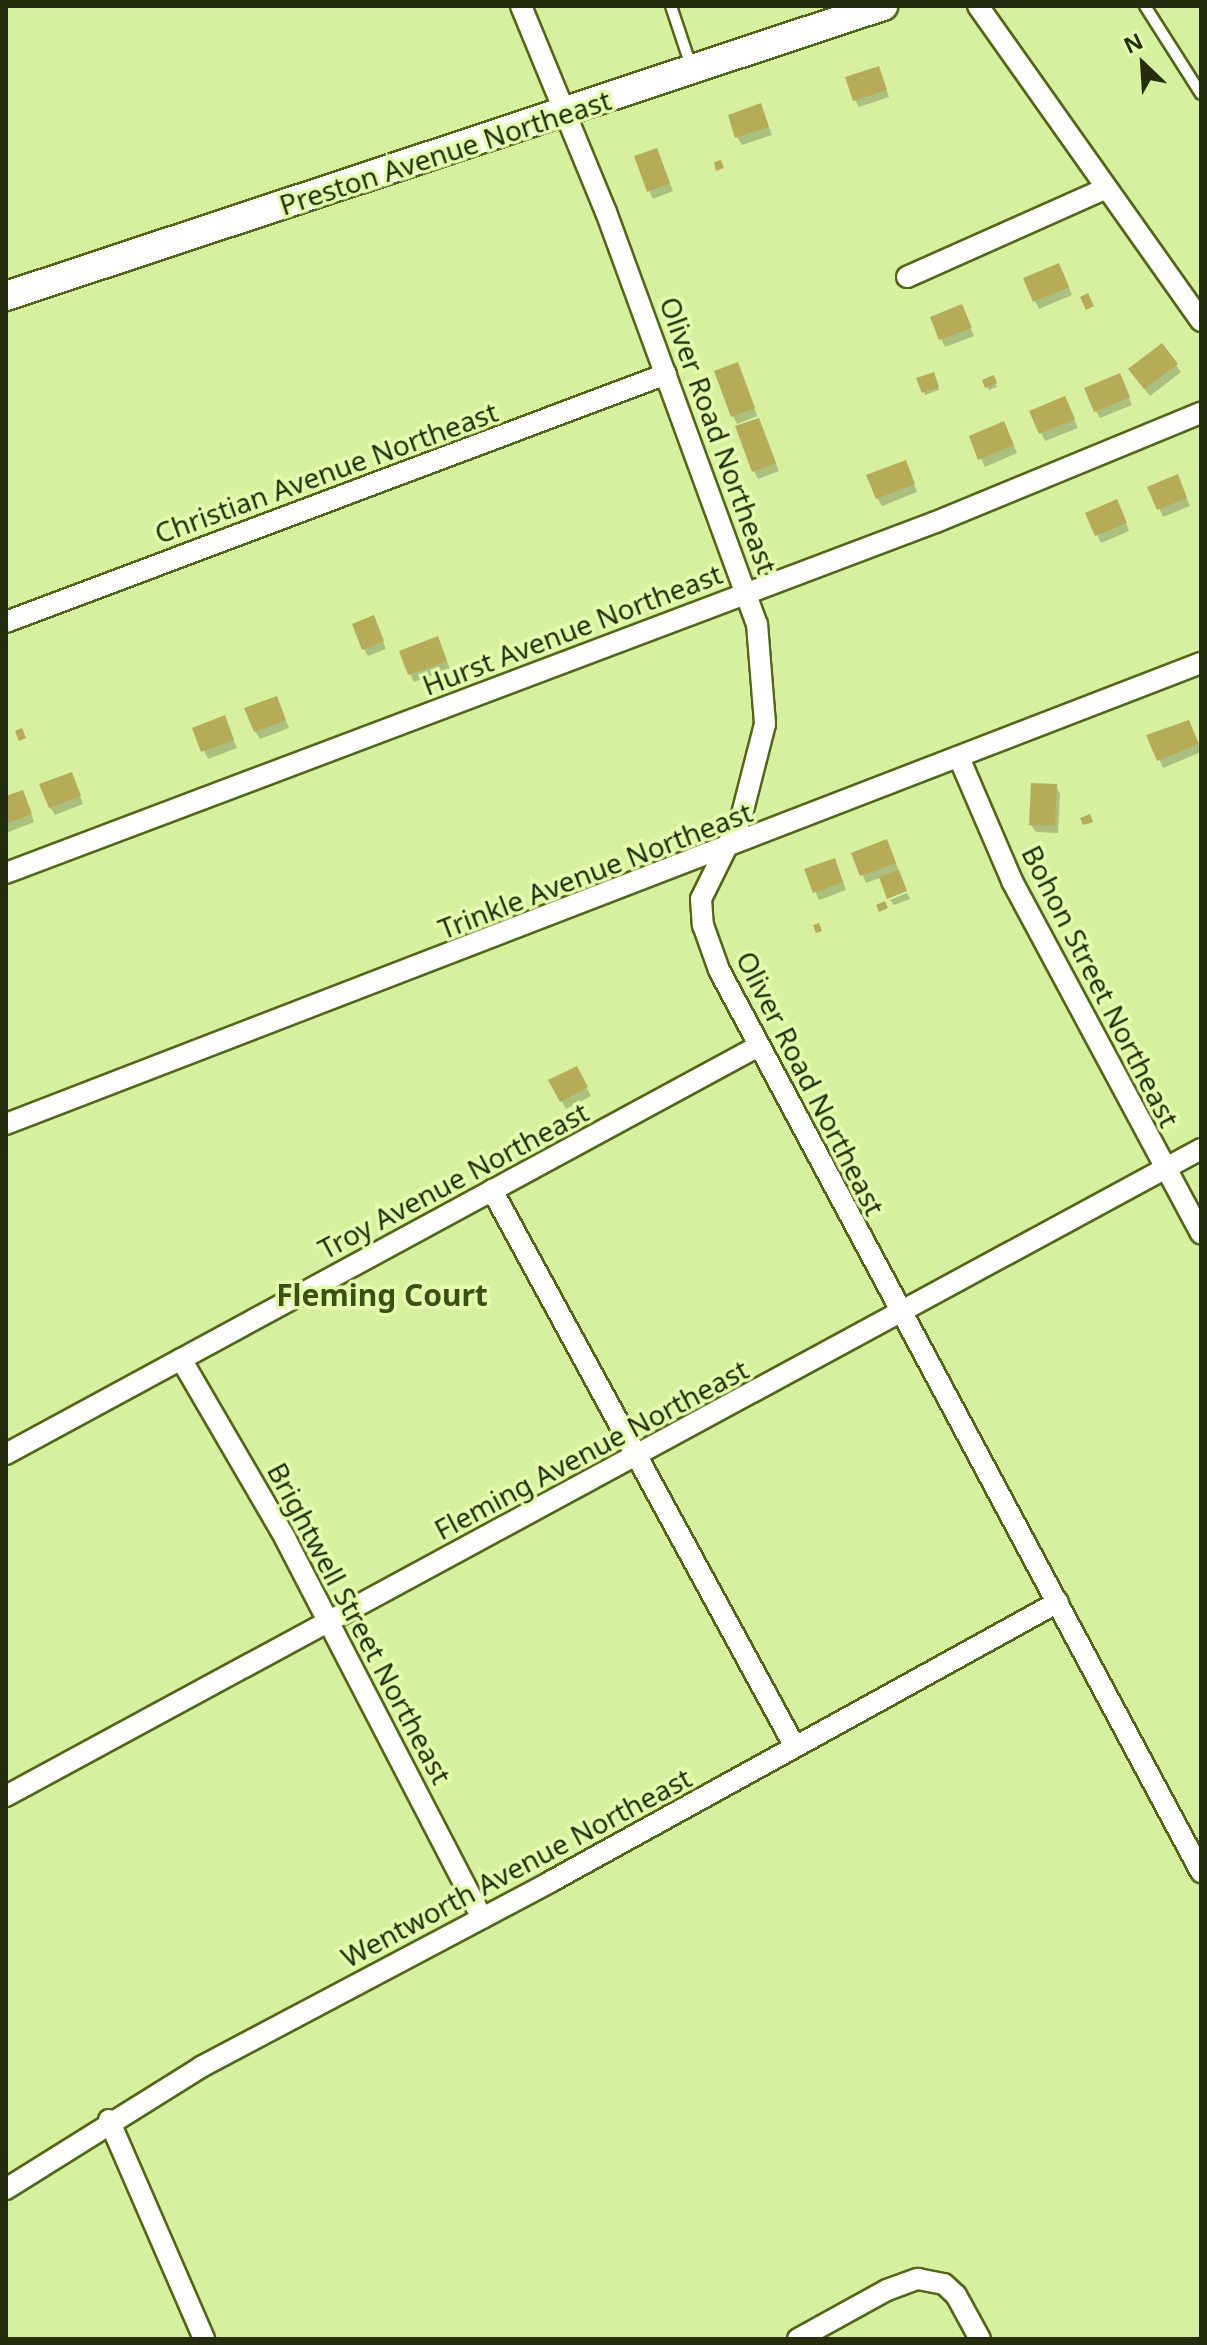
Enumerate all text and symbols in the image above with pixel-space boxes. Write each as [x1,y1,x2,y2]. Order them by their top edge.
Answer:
north arrow [1103,24,1183,104]
text: N [1118,25,1147,60]
street label: Preston Avenue Northeast [275,82,615,222]
street label: Oliver Road Northeast [653,292,785,578]
street label: Christian Avenue Northeast [150,394,502,550]
street label: Hurst Avenue Northeast [417,556,727,702]
street label: Trinkle Avenue Northeast [433,795,757,945]
street label: Bohon Street Northeast [1015,840,1187,1132]
street label: Oliver Road Northeast [730,945,892,1221]
street label: Troy Avenue Northeast [312,1095,594,1265]
district label: Fleming Court [276,1277,488,1313]
street label: Fleming Avenue Northeast [428,1352,754,1546]
street label: Brightwell Street Northeast [261,1457,459,1789]
street label: Wentworth Avenue Northeast [335,1760,697,1974]

